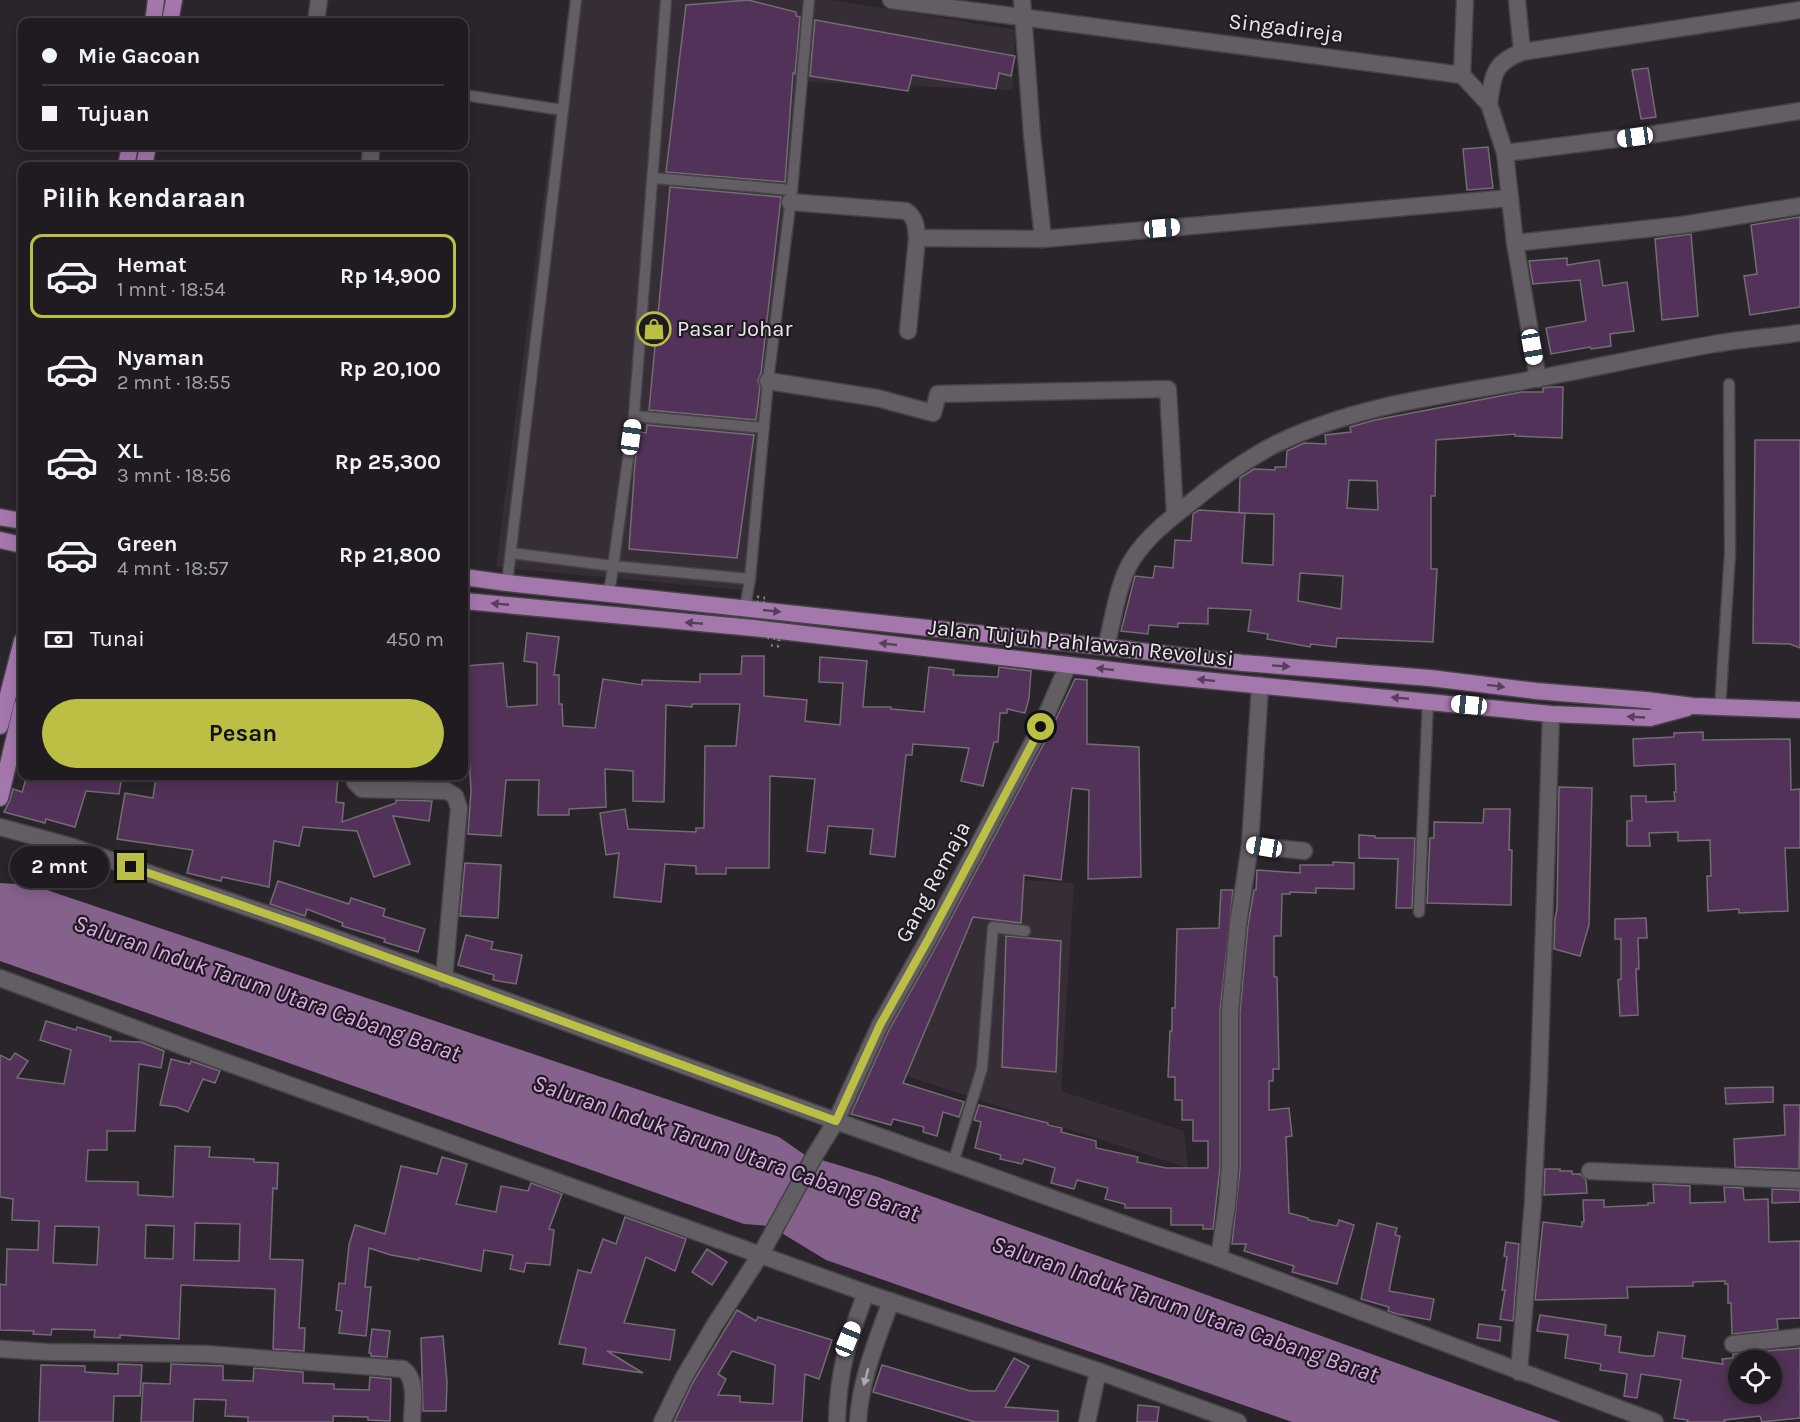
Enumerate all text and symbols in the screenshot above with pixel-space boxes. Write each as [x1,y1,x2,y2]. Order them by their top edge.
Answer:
street label: Singadireja [1227,8,1345,48]
text: Mie Gacoan [78,43,200,69]
text: Tujuan [78,101,149,127]
car [1616,126,1654,148]
text: Pilih kendaraan [42,182,246,214]
car [1143,217,1181,239]
icon: car [45,249,99,303]
text: Hemat [117,252,187,278]
text: Rp 14,900 [340,263,441,289]
text: 1 mnt · 18:54 [117,278,226,301]
shop icon: Pasar Johar [636,311,672,347]
place label: Pasar Johar [677,316,792,342]
car [1520,328,1544,366]
icon: car [45,342,99,396]
text: Nyaman [117,345,204,371]
text: Rp 20,100 [339,356,441,382]
text: 2 mnt · 18:55 [117,371,231,394]
car [620,418,642,456]
icon: car [45,435,99,489]
text: XL [117,438,143,464]
text: Rp 25,300 [335,449,441,475]
text: 3 mnt · 18:56 [117,464,231,487]
icon: car [45,528,99,582]
text: Green [117,531,178,557]
text: Rp 21,800 [339,542,441,568]
text: 4 mnt · 18:57 [117,557,228,580]
one-way arrow [491,599,510,609]
one-way arrow [763,606,782,616]
street label: Jalan Tujuh Pahlawan Revolusi [927,614,1235,672]
one-way arrow [685,618,704,628]
icon: cash [42,623,75,656]
text: Tunai [90,626,145,652]
text: 450 m [386,628,444,651]
one-way arrow [879,639,898,648]
one-way arrow [1272,661,1291,671]
one-way arrow [1095,664,1114,674]
one-way arrow [1197,675,1216,685]
one-way arrow [1487,682,1506,691]
one-way arrow [1391,693,1410,703]
car [1450,694,1488,716]
button: Pesan [42,699,444,768]
route start [1027,713,1054,740]
one-way arrow [1627,713,1646,722]
street label: Gang Remaja [890,817,976,947]
car [1245,835,1283,859]
callout: 2 mnt [11,846,110,888]
route end [117,853,144,880]
text: 2 mnt [31,855,88,878]
water label: Saluran Induk Tarum Utara Cabang Barat [70,909,465,1068]
water label: Saluran Induk Tarum Utara Cabang Barat [529,1069,924,1228]
water label: Saluran Induk Tarum Utara Cabang Barat [988,1230,1383,1389]
car [833,1319,863,1359]
map controls [1728,1350,1782,1404]
button: locate [1728,1350,1782,1404]
one-way arrow [861,1368,870,1386]

